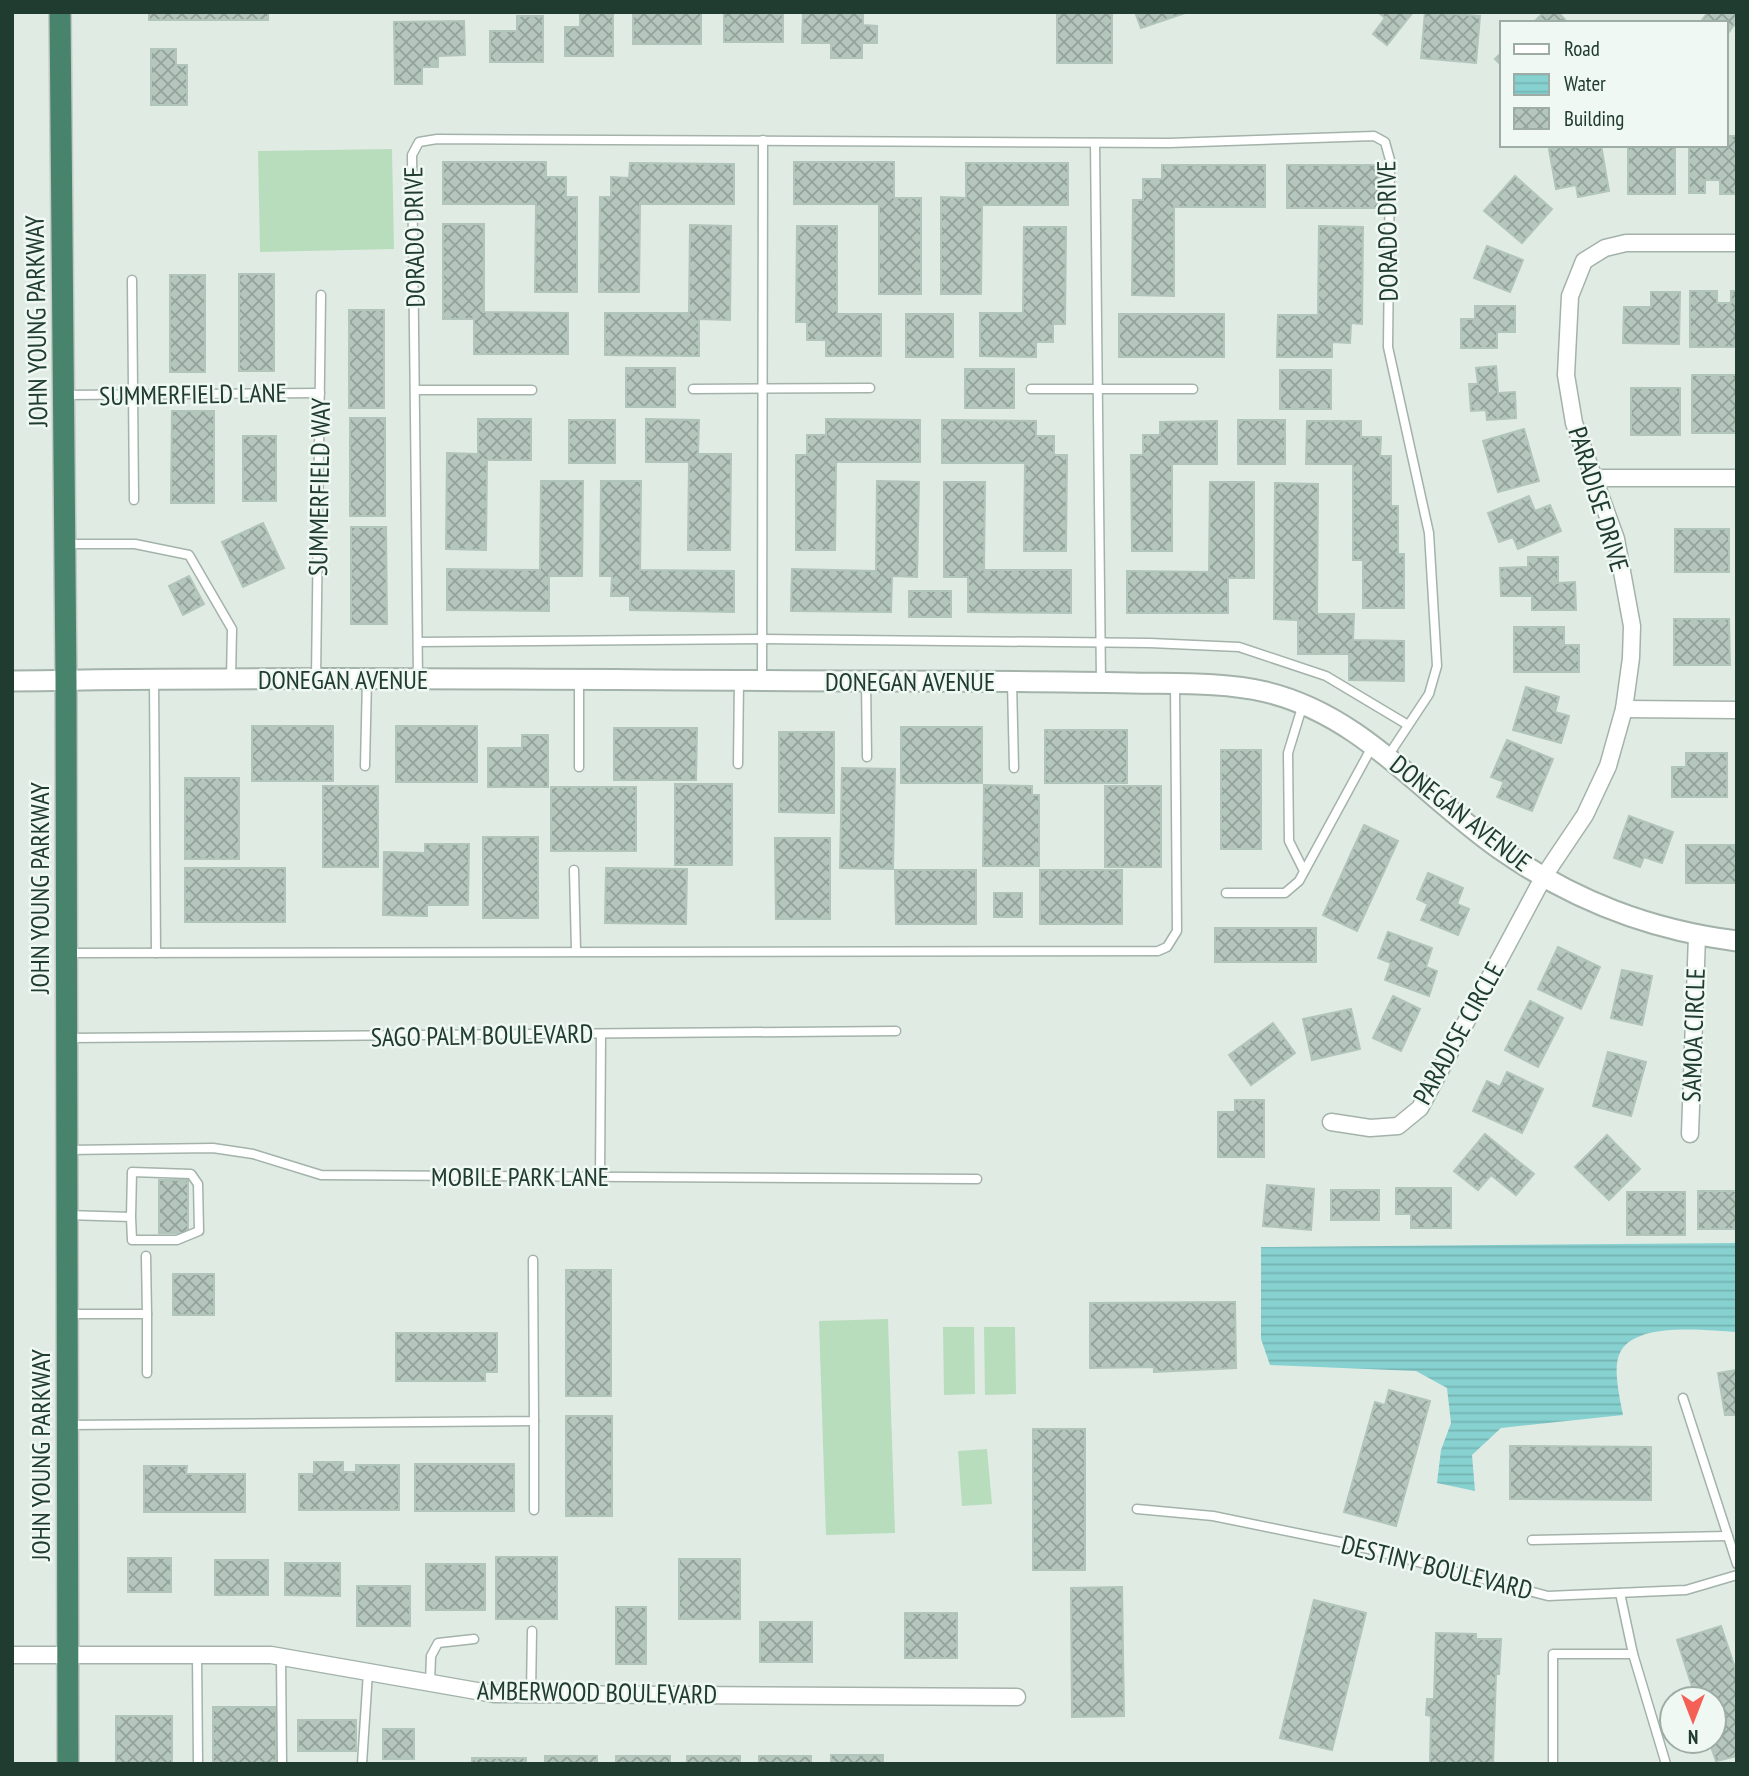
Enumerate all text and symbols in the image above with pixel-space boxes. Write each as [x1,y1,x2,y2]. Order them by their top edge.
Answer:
legend [1500,21,1728,147]
text: Road [1564,35,1600,62]
text: Water [1564,70,1606,97]
text: Building [1564,105,1624,132]
street label: DORADO DRIVE [1369,160,1405,302]
street label: DORADO DRIVE [396,166,432,308]
street label: JOHN YOUNG PARKWAY [18,215,54,428]
street label: SUMMERFIELD LANE [99,376,287,412]
street label: SUMMERFIELD WAY [301,397,337,576]
street label: PARADISE DRIVE [1561,423,1637,575]
street label: DONEGAN AVENUE [258,663,428,696]
street label: DONEGAN AVENUE [825,665,995,698]
street label: DONEGAN AVENUE [1384,748,1538,878]
street label: JOHN YOUNG PARKWAY [23,782,56,995]
street label: PARADISE CIRCLE [1405,956,1511,1110]
street label: SAMOA CIRCLE [1674,967,1712,1103]
street label: SAGO PALM BOULEVARD [371,1017,593,1053]
street label: MOBILE PARK LANE [431,1160,609,1193]
street label: JOHN YOUNG PARKWAY [24,1349,57,1562]
street label: DESTINY BOULEVARD [1338,1527,1536,1607]
street label: AMBERWOOD BOULEVARD [477,1673,717,1711]
north arrow [1658,1685,1728,1755]
text: N [1688,1725,1698,1749]

